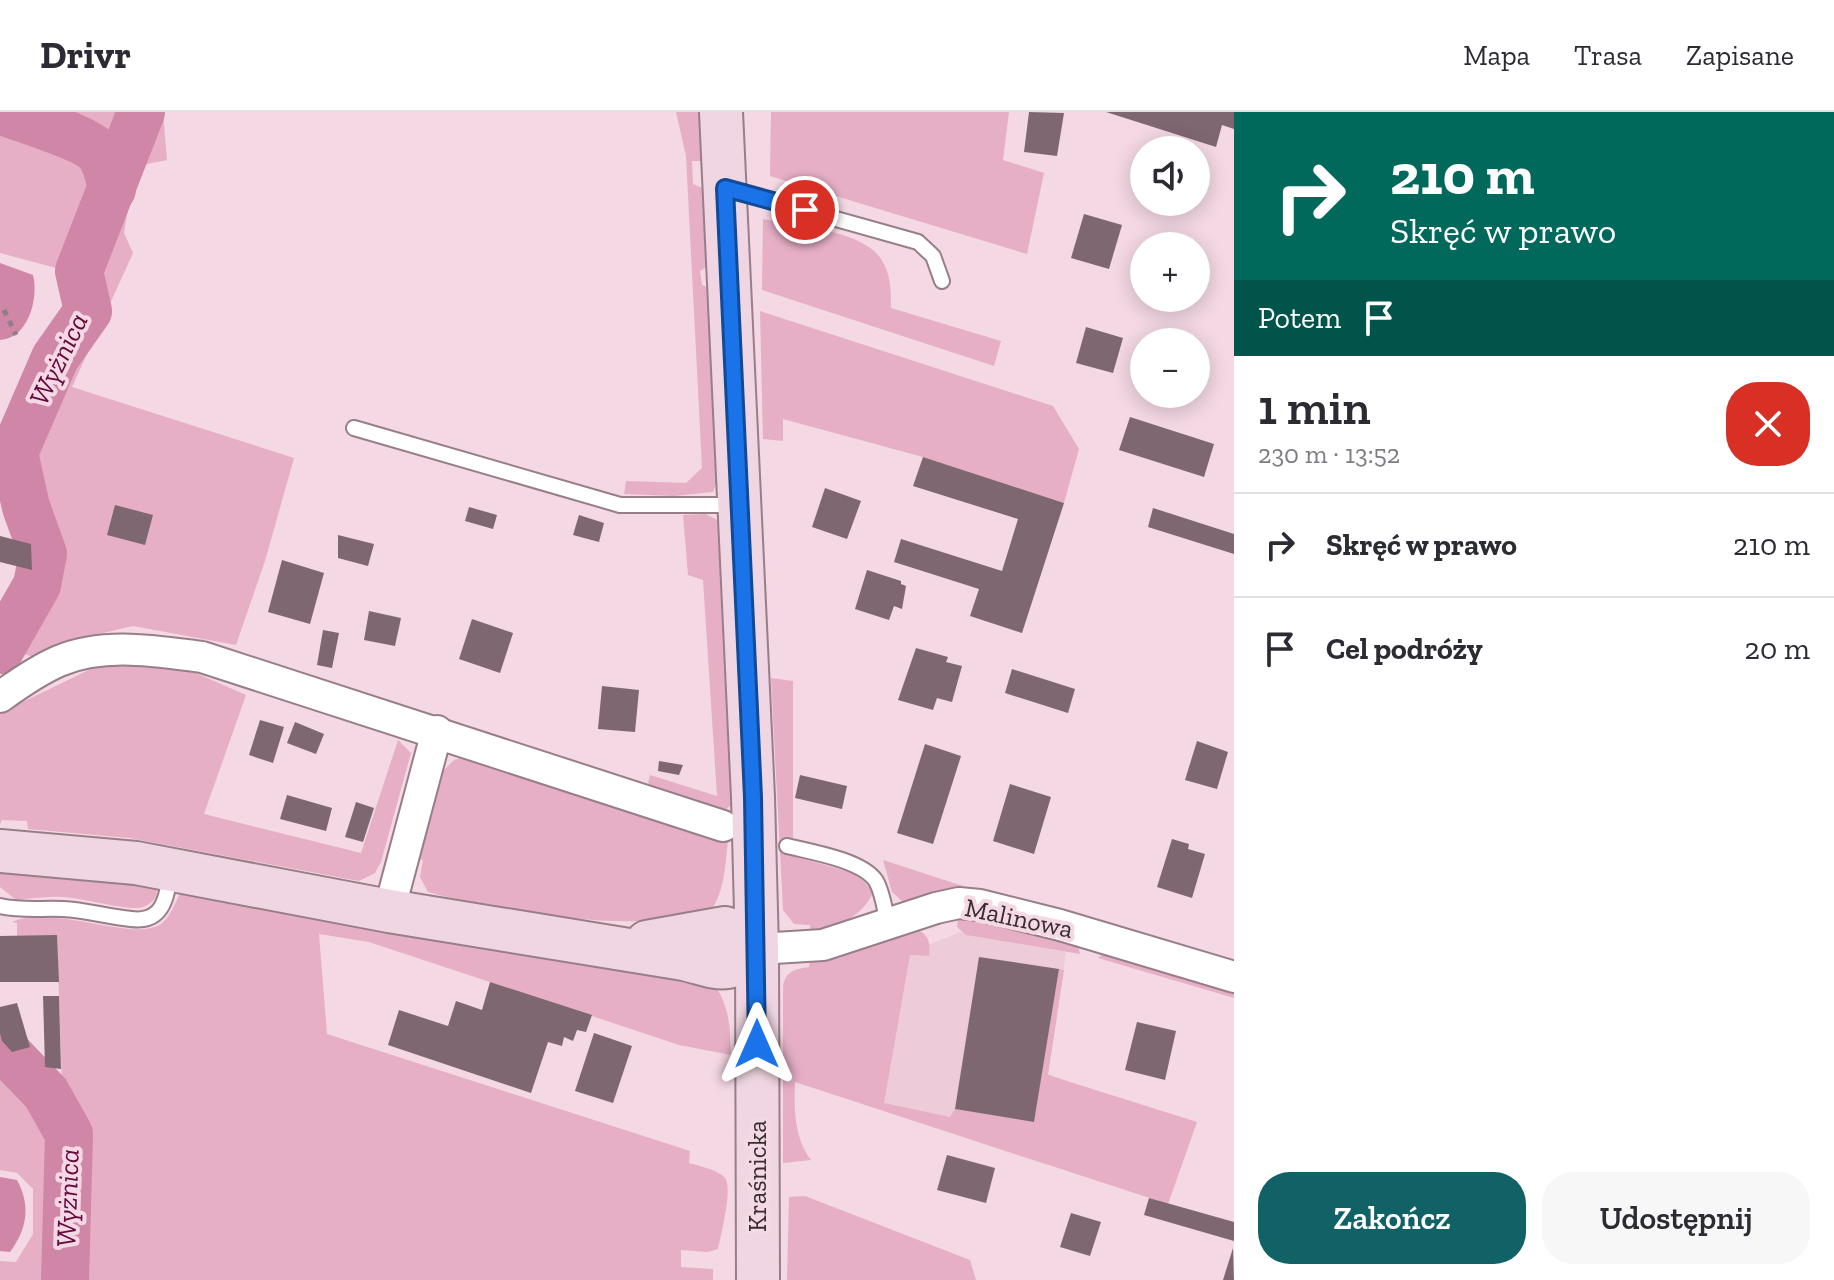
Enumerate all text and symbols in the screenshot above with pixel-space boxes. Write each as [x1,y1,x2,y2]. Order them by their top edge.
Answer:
text: Drivr [40,32,131,78]
text: Mapa [1463,39,1530,72]
text: Trasa [1574,39,1642,72]
text: Zapisane [1686,39,1794,72]
map controls [1130,136,1210,408]
button: sound [1130,136,1210,216]
text: 210 m [1390,141,1534,208]
icon: right [1258,144,1362,248]
pin [771,176,839,244]
icon: arrive [783,188,827,232]
text: Skręć w prawo [1390,209,1616,252]
button: + [1130,232,1210,312]
icon: arrive [1357,296,1401,340]
text: Potem [1258,300,1341,336]
water label: Wyżnica [22,308,95,411]
button: − [1130,328,1210,408]
text: 1 min [1258,379,1371,436]
button: close [1726,382,1810,466]
text: 230 m · 13:52 [1258,438,1400,470]
icon: right [1258,523,1302,567]
text: Skręć w prawo [1326,527,1517,563]
text: 210 m [1733,527,1810,563]
icon: arrive [1258,627,1302,671]
text: Cel podróży [1326,631,1483,667]
text: 20 m [1745,631,1810,667]
street label: Malinowa [962,891,1076,945]
position arrow [715,1002,799,1086]
street label: Kraśnicka [741,1120,773,1232]
water label: Wyżnica [49,1148,86,1248]
button: Zakończ [1258,1172,1526,1264]
button: Udostępnij [1542,1172,1810,1264]

